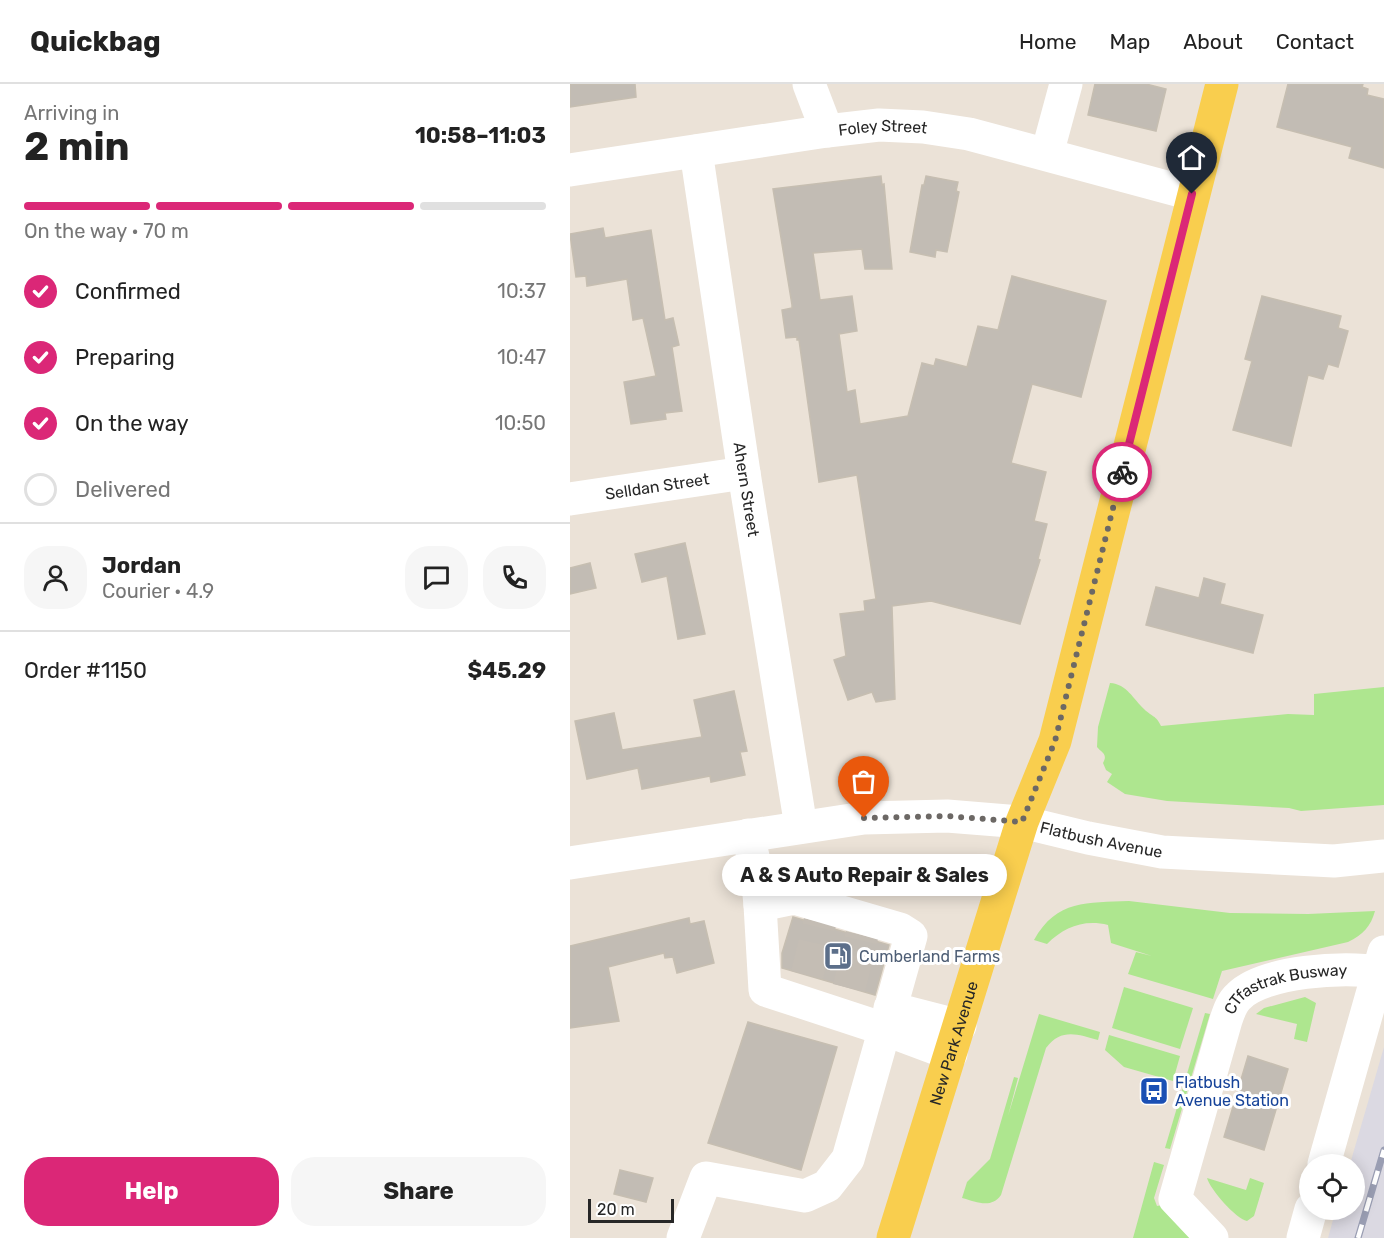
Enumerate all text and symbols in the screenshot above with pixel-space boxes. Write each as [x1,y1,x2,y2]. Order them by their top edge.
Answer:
text: Quickbag [30,25,161,58]
text: Home [1019,29,1076,54]
text: Map [1109,29,1150,54]
text: About [1183,29,1243,54]
text: Contact [1276,29,1354,54]
text: Arriving in [24,101,119,125]
street label: Foley Street [837,116,929,140]
text: 10:58–11:03 [415,122,546,149]
text: 2 min [24,124,130,170]
pin [1166,132,1217,194]
icon: home [1175,141,1208,174]
text: On the way · 70 m [24,219,189,243]
icon: check [24,275,57,308]
text: Confirmed [75,278,181,305]
text: 10:37 [497,279,546,303]
icon: check [24,341,57,374]
text: Preparing [75,344,175,371]
text: 10:47 [497,345,546,369]
icon: check [24,407,57,440]
text: On the way [75,410,189,437]
text: 10:50 [495,411,546,435]
street label: Ahern Street [729,441,763,538]
courier [1092,442,1152,502]
icon: bike [1106,456,1139,489]
street label: Selldan Street [604,469,710,504]
text: Delivered [75,476,171,503]
button: person [24,546,87,609]
button: chat [405,546,468,609]
button: phone [483,546,546,609]
text: Jordan [102,552,181,579]
text: Courier · 4.9 [102,579,214,603]
text: Order #1150 [24,657,147,684]
text: $45.29 [468,657,546,684]
pin [838,756,889,818]
icon: bag [847,765,880,798]
street label: Flatbush Avenue [1038,818,1164,862]
callout: A & S Auto Repair & Sales [722,854,1006,896]
text: A & S Auto Repair & Sales [740,863,989,887]
fuel station icon: Cumberland Farms [822,940,854,972]
place label: Cumberland Farms [859,947,1000,966]
street label: CTfastrak Busway [1220,961,1348,1017]
street label: New Park Avenue [926,979,982,1108]
place label: Flatbush Avenue Station [1175,1073,1289,1110]
bus stop icon: Flatbush Avenue Station [1138,1075,1170,1107]
map controls [1299,1154,1365,1220]
button: locate [1299,1154,1365,1220]
button: Help [24,1157,279,1226]
button: Share [291,1157,546,1226]
scale bar [588,1196,674,1224]
text: 20 m [597,1200,635,1219]

